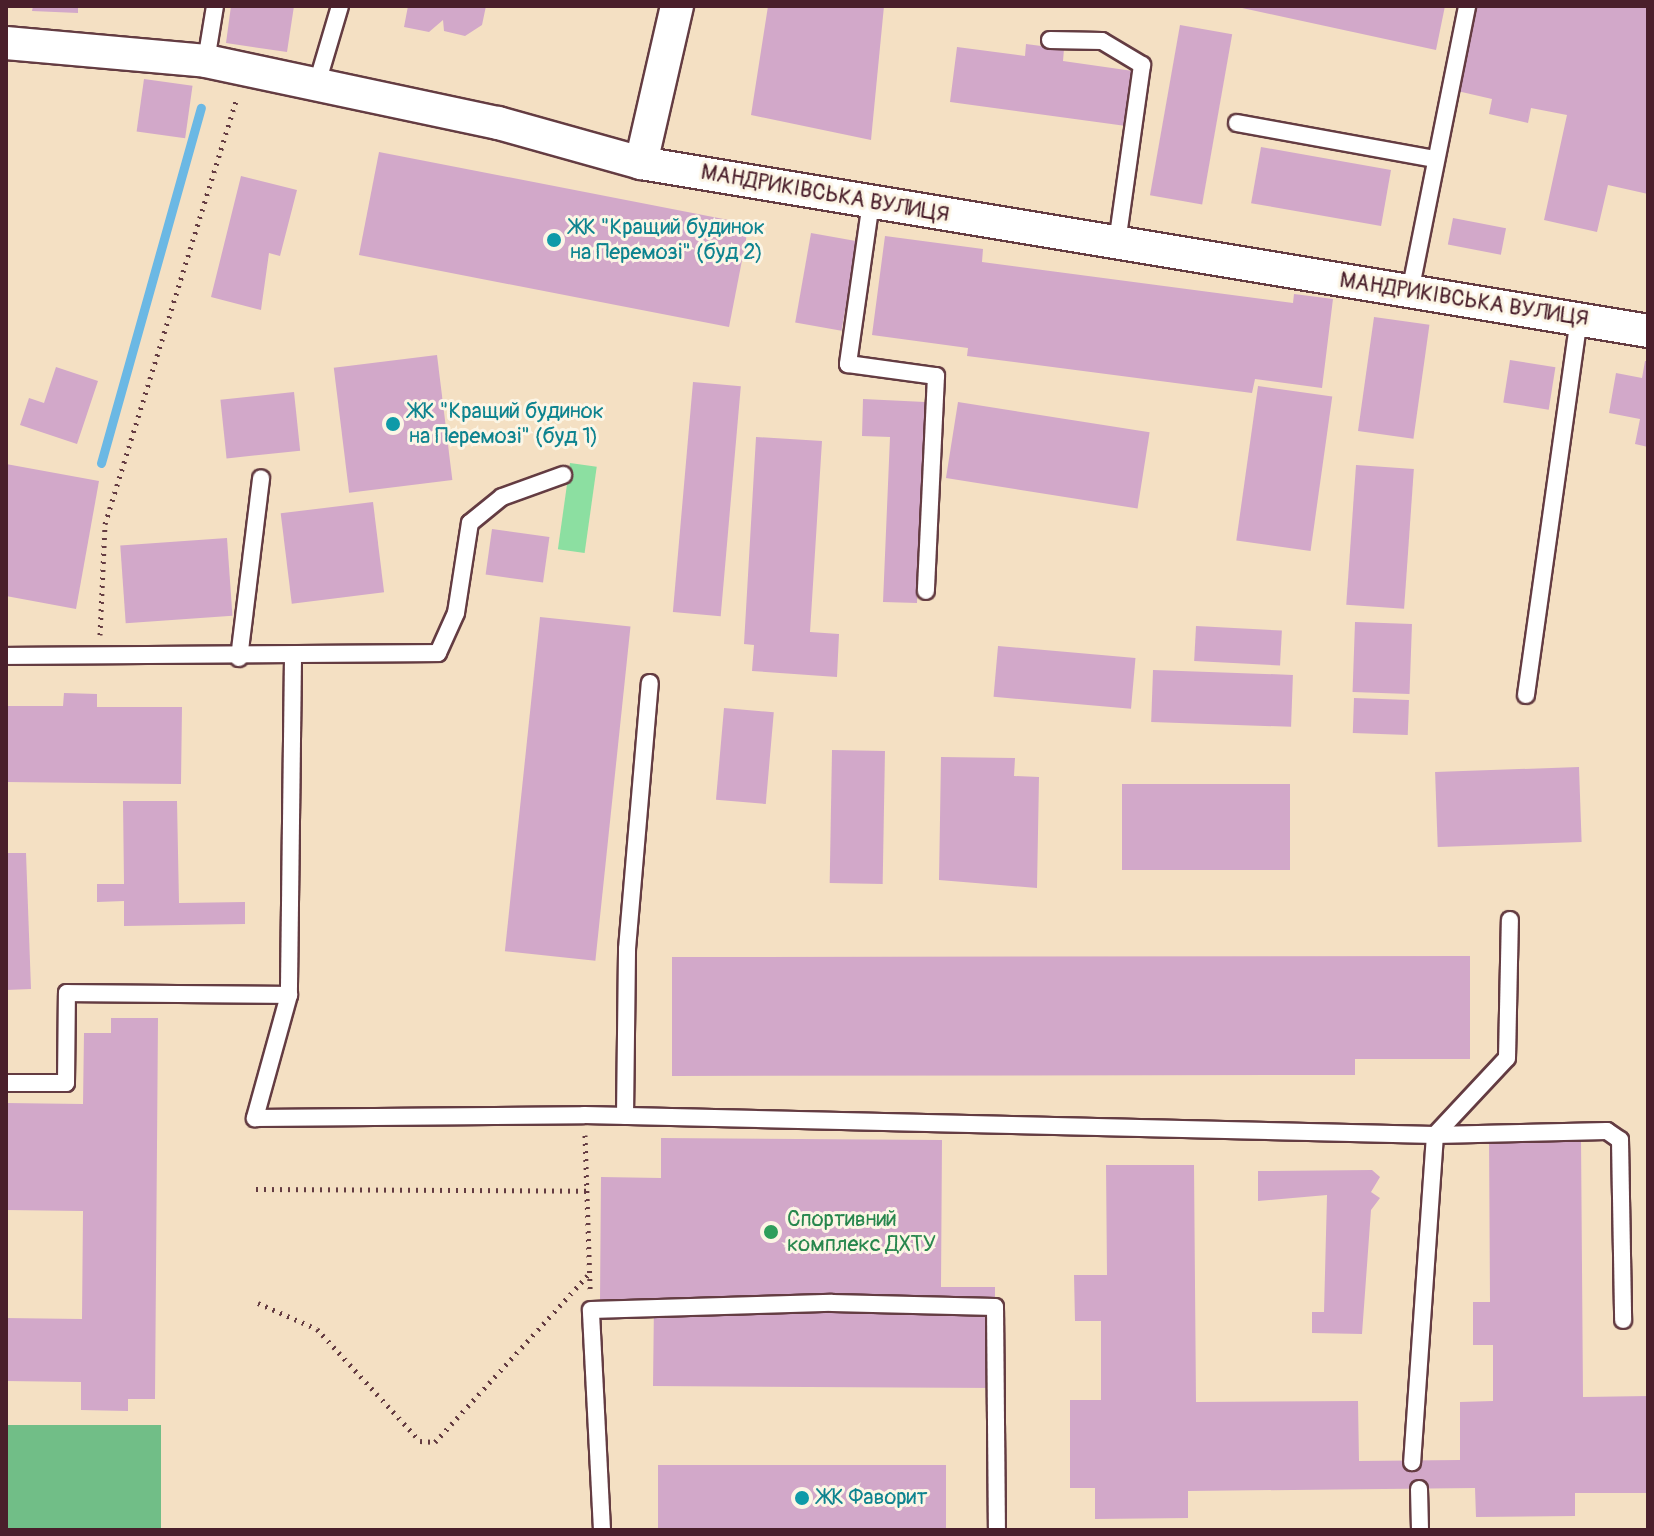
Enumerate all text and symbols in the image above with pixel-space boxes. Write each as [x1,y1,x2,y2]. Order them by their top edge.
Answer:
street label: МАНДРИКІВСЬКА ВУЛИЦЯ [699,159,951,229]
place label: ЖК "Кращий будинок на Перемозі" (буд 2) [570,214,765,266]
marker: ЖК "Кращий будинок на Перемозі" (буд 2) [545,231,563,249]
street label: МАНДРИКІВСЬКА ВУЛИЦЯ [1338,267,1590,333]
place label: ЖК "Кращий будинок на Перемозі" (буд 1) [409,398,604,450]
marker: ЖК "Кращий будинок на Перемозі" (буд 1) [384,415,402,433]
place label: Спортивний комплекс ДХТУ [787,1206,936,1258]
marker: Спортивний комплекс ДХТУ [762,1223,780,1241]
place label: ЖК Фаворит [818,1485,927,1511]
marker: ЖК Фаворит [793,1489,811,1507]

